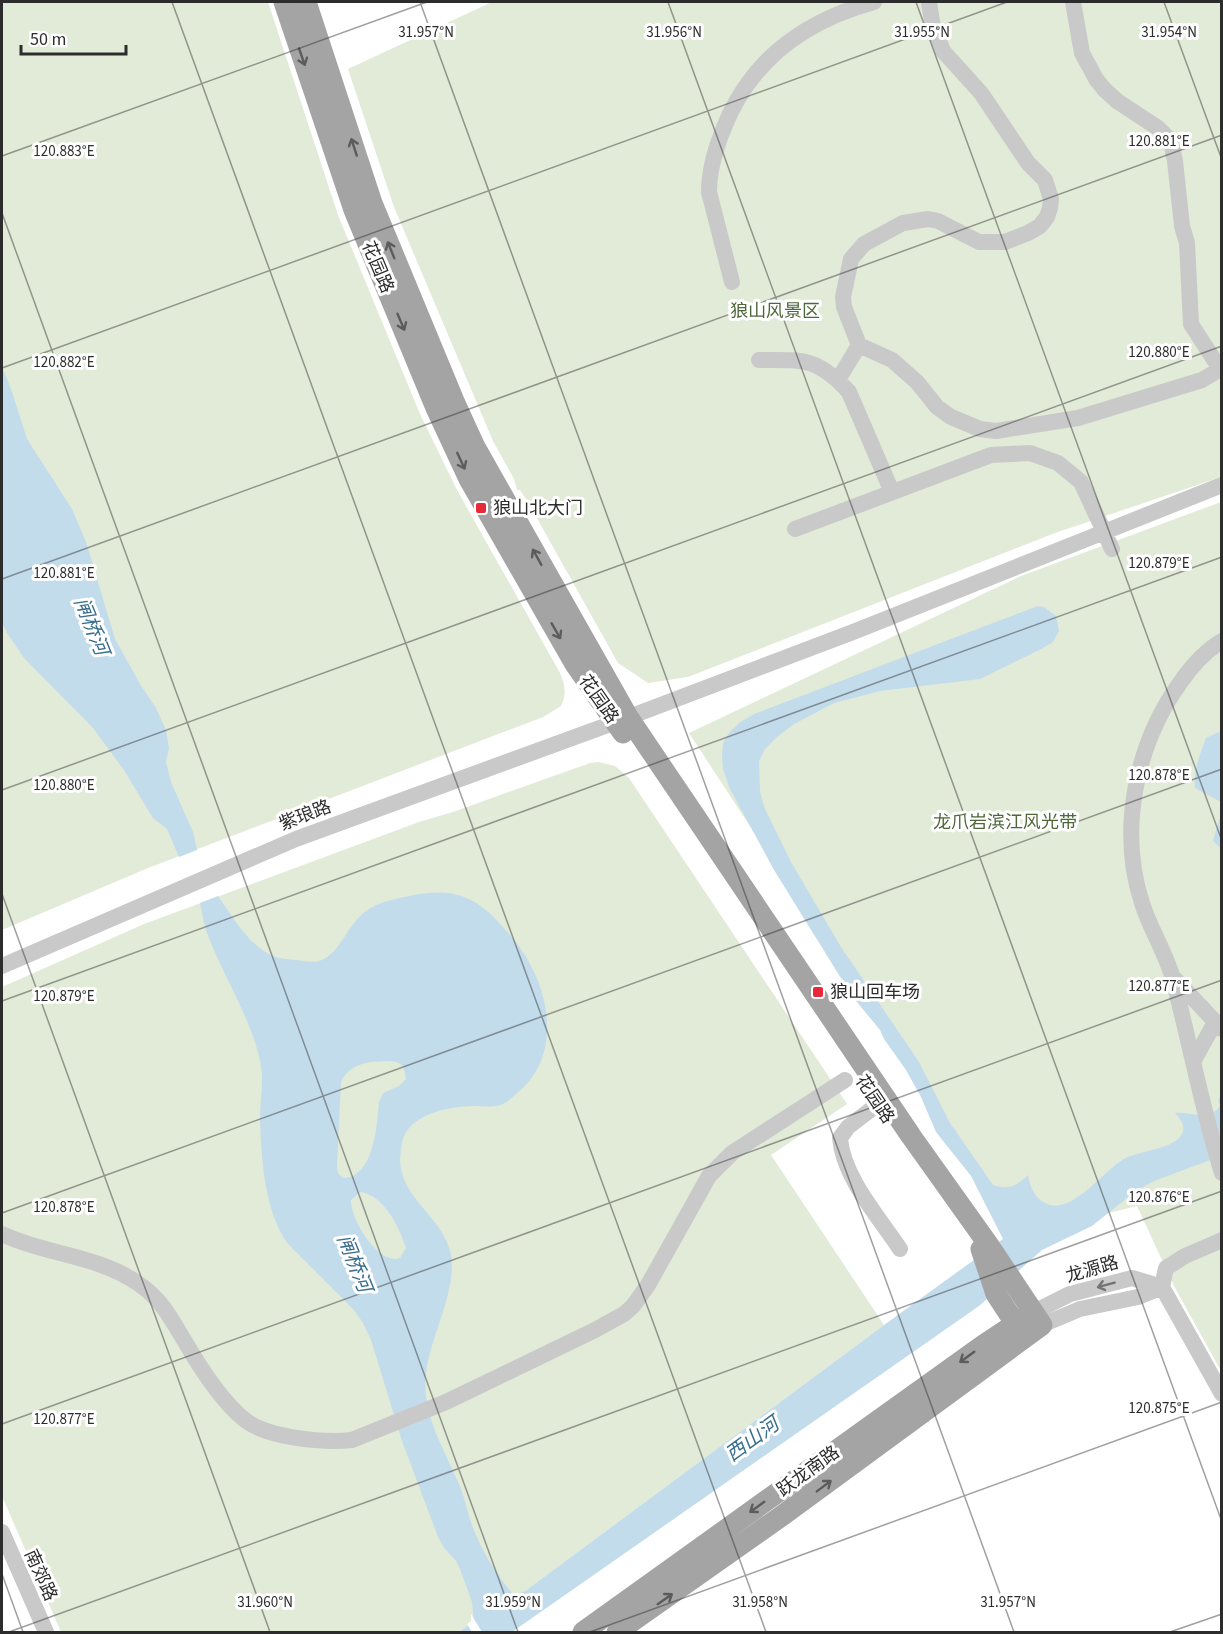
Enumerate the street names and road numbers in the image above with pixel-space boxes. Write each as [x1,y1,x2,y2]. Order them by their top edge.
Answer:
street label: 花园路 [355,237,400,297]
street label: 花园路 [573,670,624,729]
street label: 紫琅路 [275,794,335,837]
street label: 花园路 [849,1070,900,1129]
street label: 龙源路 [1063,1250,1122,1289]
street label: 跃龙南路 [772,1440,845,1503]
street label: 南郊路 [18,1545,63,1605]

